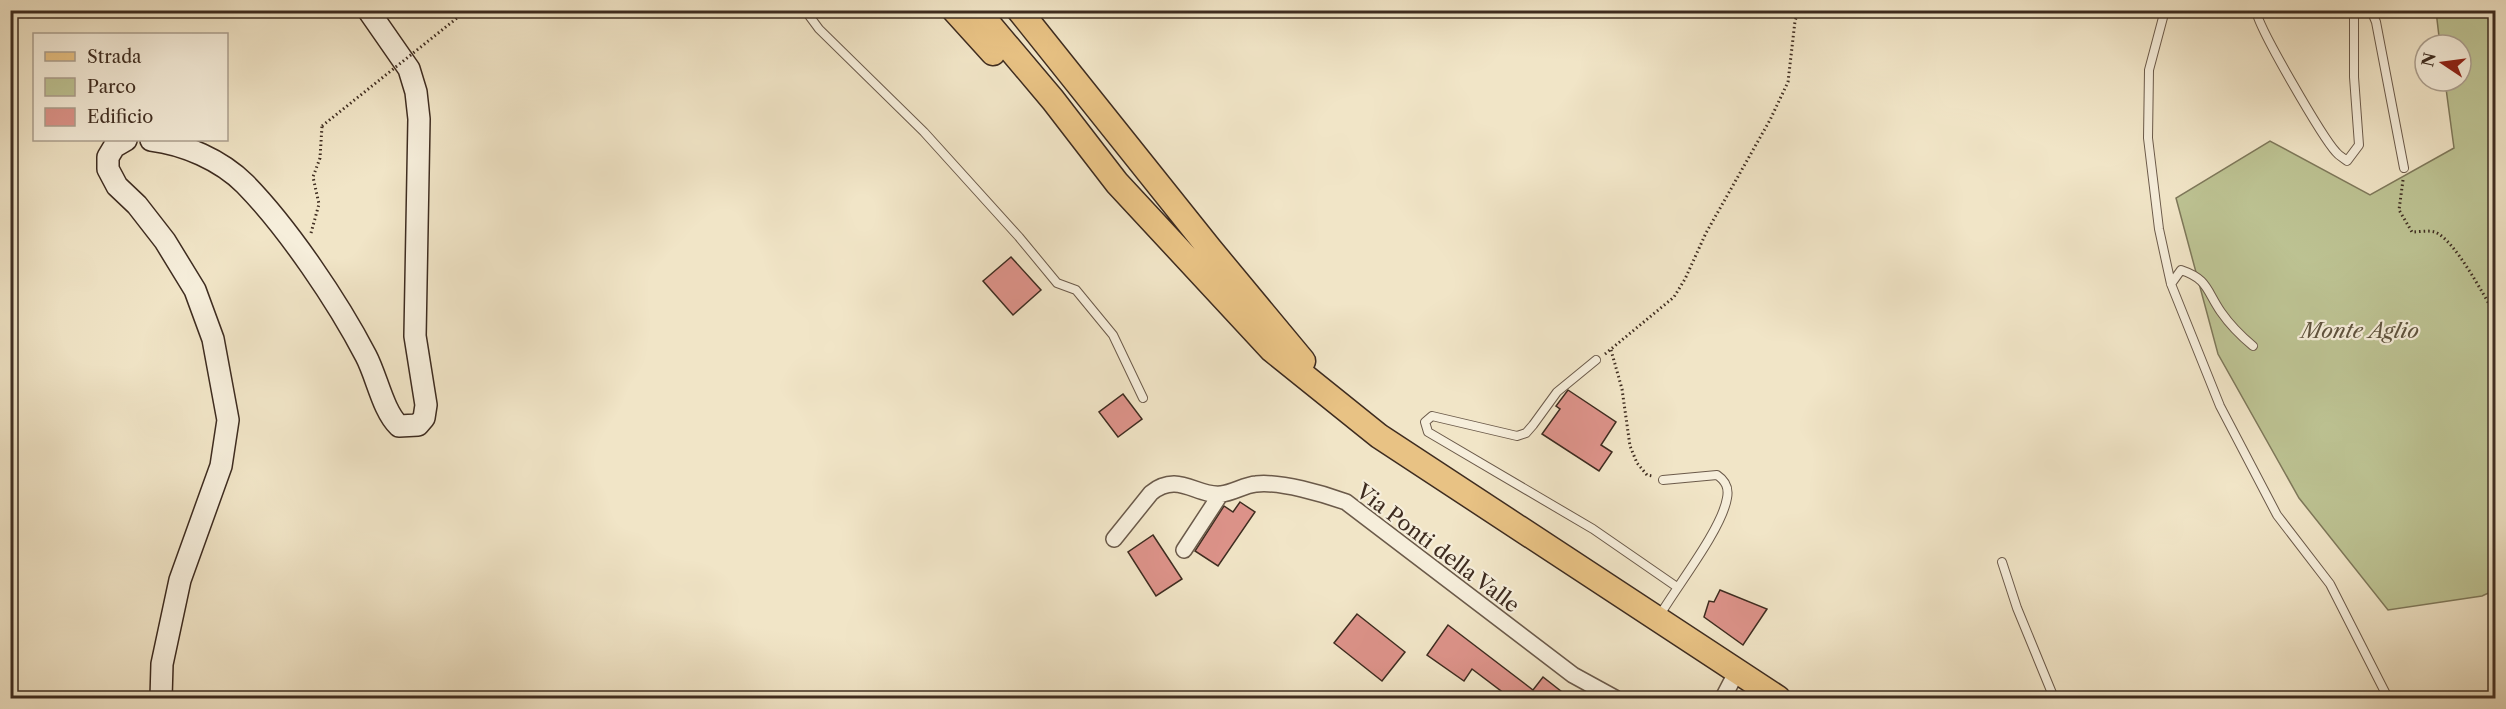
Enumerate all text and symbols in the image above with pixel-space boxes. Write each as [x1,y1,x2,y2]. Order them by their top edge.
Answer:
legend [33,33,228,141]
north arrow [2413,33,2473,93]
text: Strada [87,46,142,68]
text: N [2417,51,2440,69]
text: Parco [87,76,136,98]
text: Edificio [87,106,153,128]
park label: Monte Aglio [2298,318,2419,343]
street label: Via Ponti della Valle [1351,478,1525,618]

